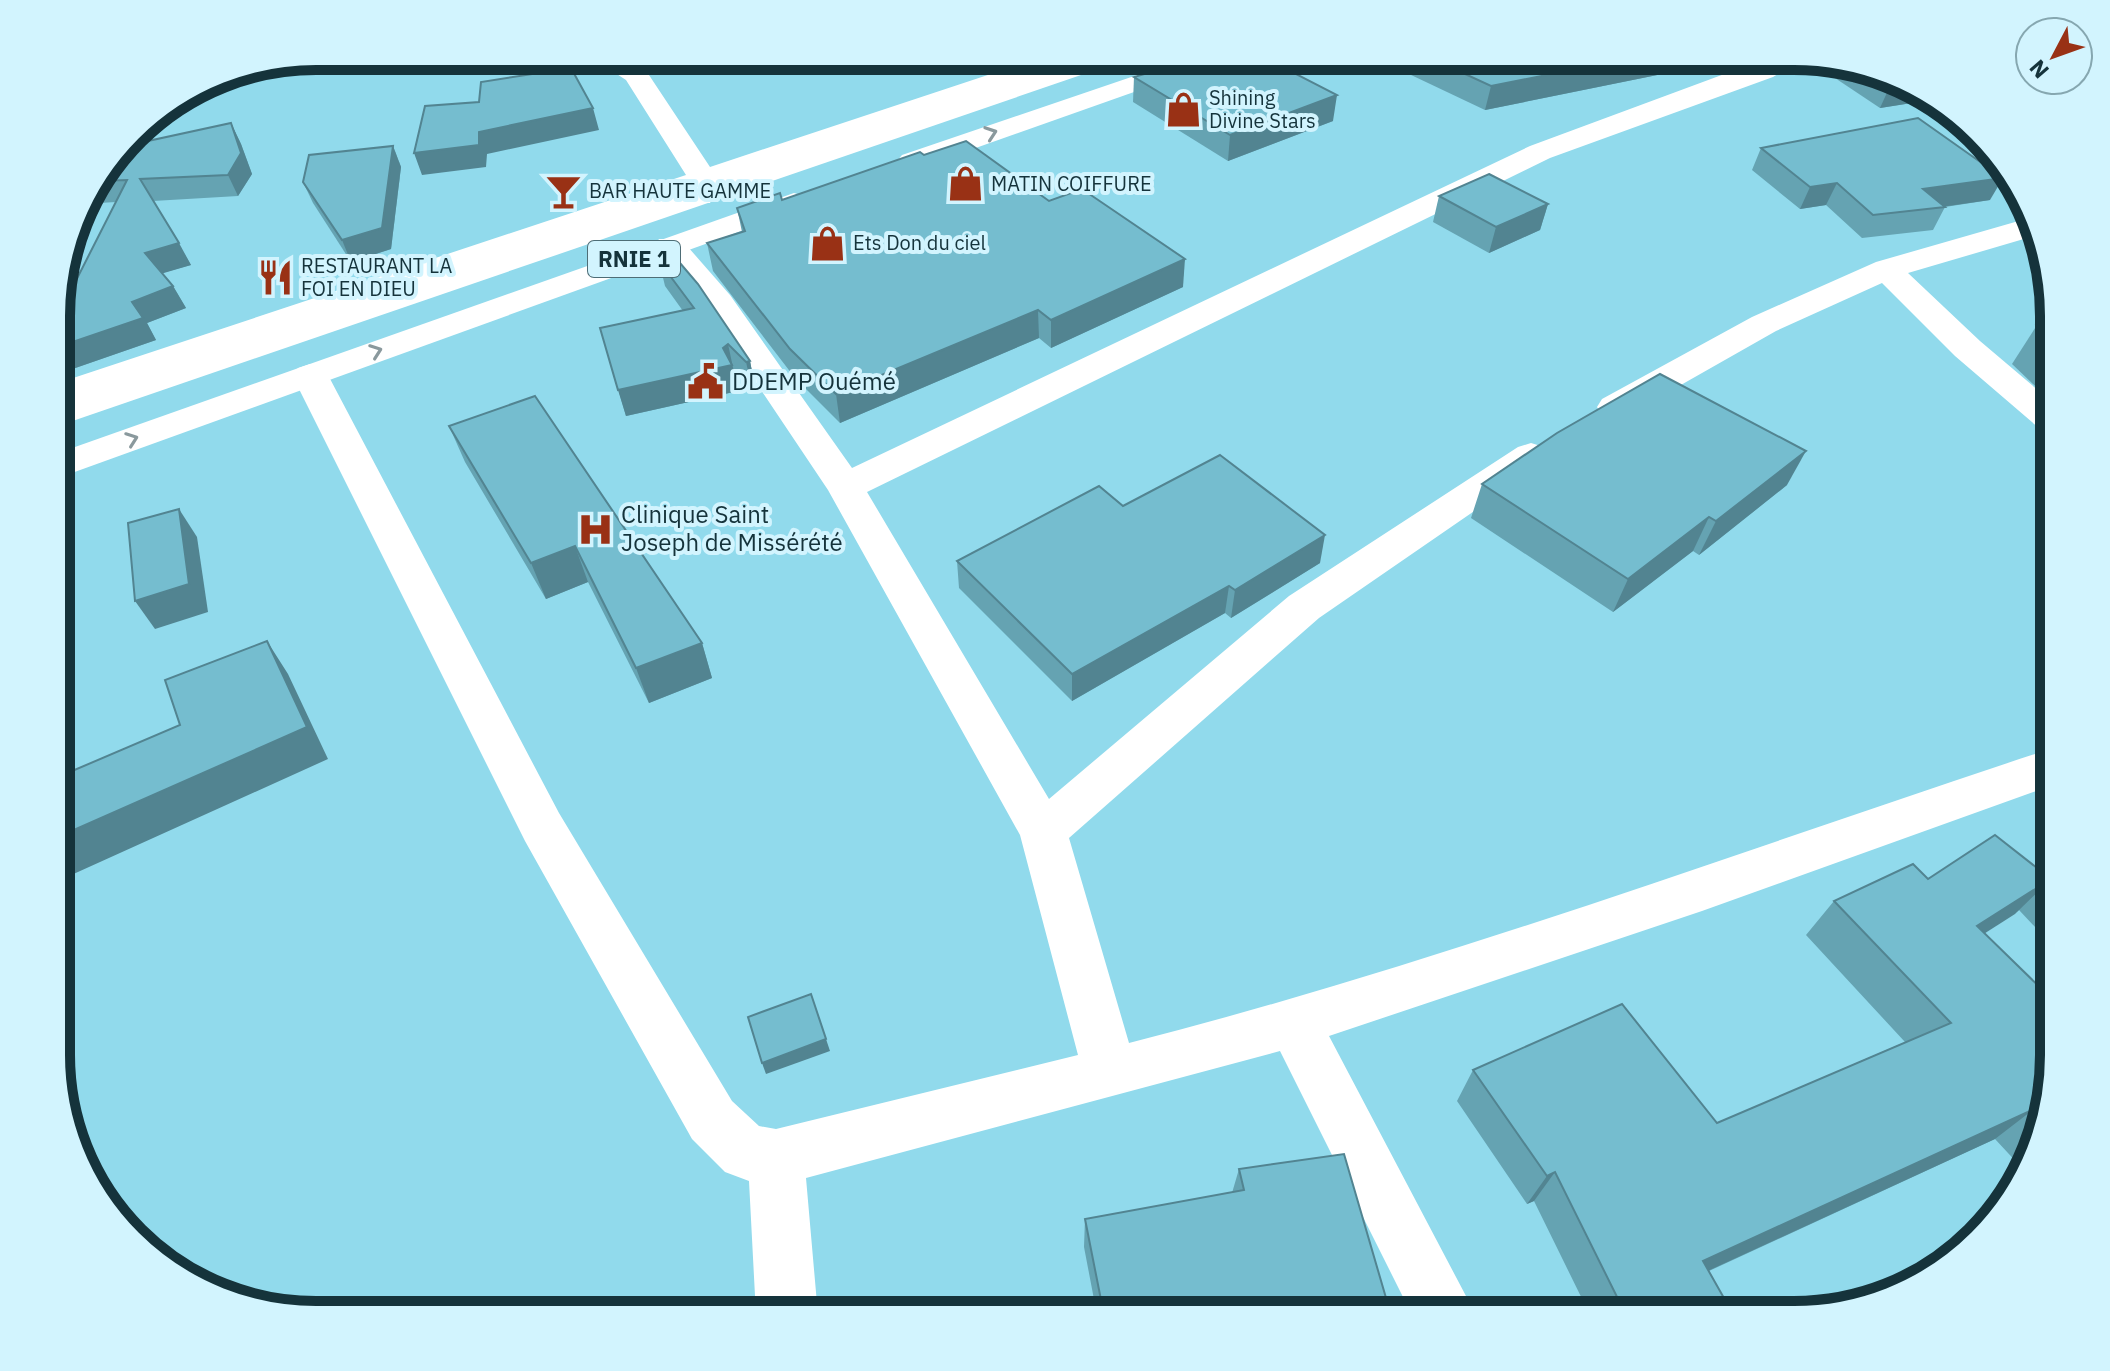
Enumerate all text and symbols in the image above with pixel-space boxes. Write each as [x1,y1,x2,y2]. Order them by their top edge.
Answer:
north arrow [2014,16,2094,96]
text: N [2022,54,2055,85]
place label: Shining Divine Stars [1209,84,1316,134]
shop icon: Shining Divine Stars [1164,90,1202,128]
one-way arrow [983,127,997,143]
shop icon: MATIN COIFFURE [946,165,984,203]
place label: MATIN COIFFURE [991,170,1152,197]
bar icon: BAR HAUTE GAMME [544,172,582,210]
place label: BAR HAUTE GAMME [589,177,771,204]
shop icon: Ets Don du ciel [808,224,846,262]
place label: Ets Don du ciel [853,229,986,256]
road number: RNIE 1 [588,241,680,277]
place label: RESTAURANT LA FOI EN DIEU [301,252,452,302]
restaurant icon: RESTAURANT LA FOI EN DIEU [256,258,294,296]
one-way arrow [368,344,382,361]
public building icon: DDEMP Ouémé [687,363,725,401]
place label: DDEMP Ouémé [732,365,896,397]
one-way arrow [124,432,138,449]
place label: Clinique Saint Joseph de Missérété [621,498,843,558]
hospital icon: Clinique Saint Joseph de Missérété [576,510,614,548]

